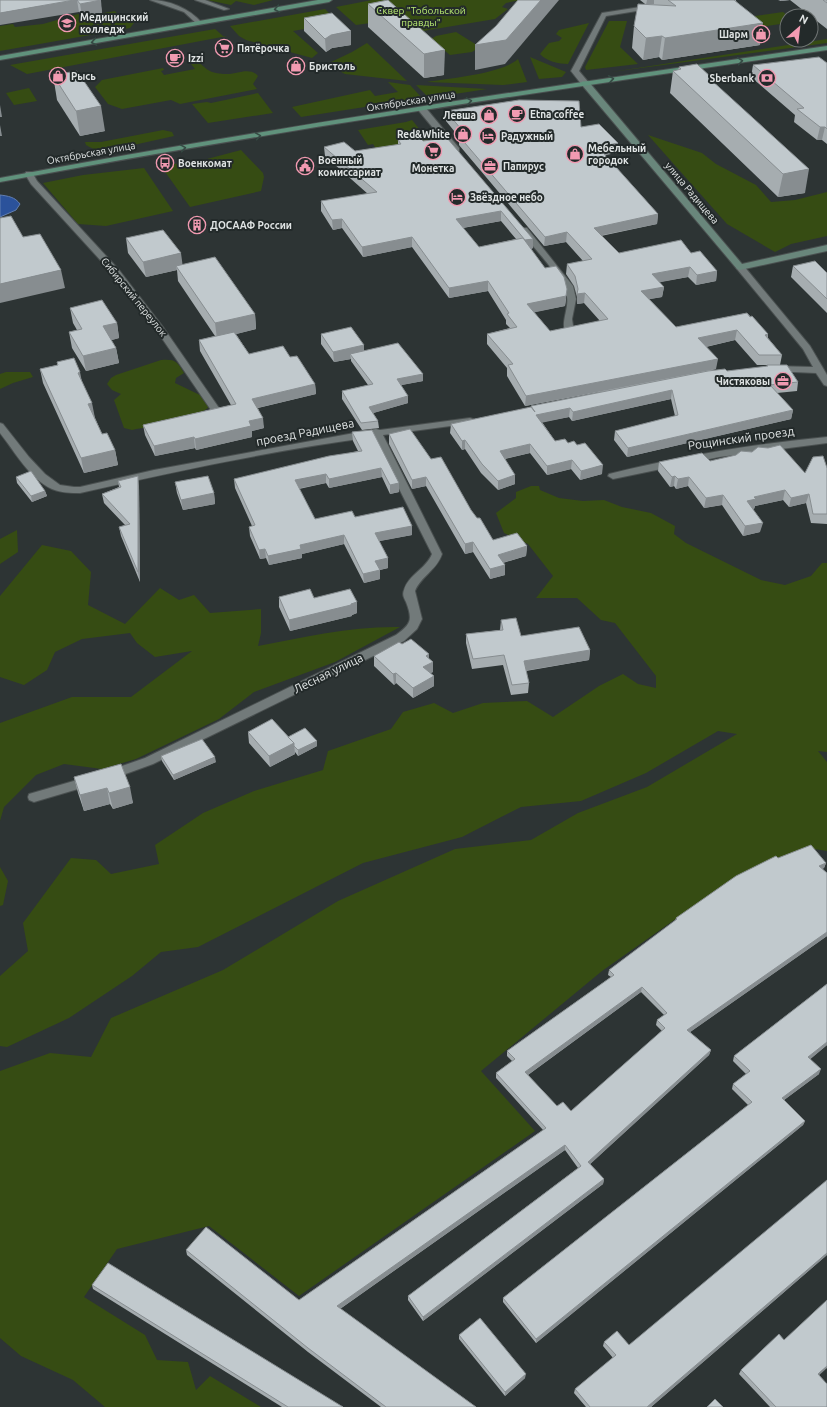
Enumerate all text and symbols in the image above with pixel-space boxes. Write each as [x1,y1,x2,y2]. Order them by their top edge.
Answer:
one-way arrow [274,4,280,13]
park label: Сквер "Тобольской правды" [376,5,466,28]
north arrow [779,8,819,48]
place label: Медицинский колледж [80,12,148,35]
text: N [797,12,810,26]
school or university icon: Медицинский колледж [57,13,77,33]
shop icon: Шарм [751,24,771,44]
place label: Шарм [719,29,748,40]
one-way arrow [91,37,97,45]
supermarket icon: Пятёрочка [214,38,234,58]
place label: Пятёрочка [237,43,289,54]
cafe icon: Izzi [165,48,185,68]
place label: Izzi [188,53,204,64]
shop icon: Бристоль [286,56,306,76]
one-way arrow [737,57,743,66]
place label: Бристоль [309,61,356,72]
shop icon: Рысь [48,66,68,86]
bank icon: Sberbank [757,68,777,88]
place label: Рысь [71,71,96,82]
place label: Sberbank [710,73,754,84]
one-way arrow [608,75,614,84]
street label: Октябрьская улица [366,89,456,113]
one-way arrow [466,98,472,106]
cafe icon: Etna coffee [507,104,527,124]
shop icon: Левша [479,105,499,125]
place label: Etna coffee [530,108,585,120]
place label: Левша [443,110,476,121]
shop icon: Red&White [453,124,473,144]
hotel icon: Радужный [478,126,498,146]
place label: Red&White [397,129,450,140]
place label: Радужный [501,131,553,142]
one-way arrow [255,132,261,141]
street label: Октябрьская улица [46,140,136,166]
supermarket icon: Монетка [423,141,443,161]
place label: Мебельный городок [588,143,646,166]
one-way arrow [179,144,186,153]
shop icon: Мебельный городок [565,144,585,164]
bus stop icon: Военкомат [155,153,175,173]
place label: Военный комиссариат [318,155,381,178]
public building icon: Военный комиссариат [295,156,315,176]
office icon: Папирус [480,156,500,176]
place label: Военкомат [178,158,232,169]
street label: улица Радищева [663,160,721,226]
place label: Папирус [503,161,544,172]
place label: Монетка [412,163,454,174]
hotel icon: Звёздное небо [447,187,467,207]
place label: Звёздное небо [470,192,543,203]
building icon: ДОСААФ России [187,215,207,235]
place label: ДОСААФ России [210,220,292,231]
street label: Сибирский переулок [99,256,169,338]
office icon: Чистяковы [773,371,793,391]
place label: Чистяковы [716,376,770,387]
street label: проезд Радищева [255,416,355,448]
street label: Рощинский проезд [687,424,795,452]
street label: Лесная улица [291,651,365,695]

